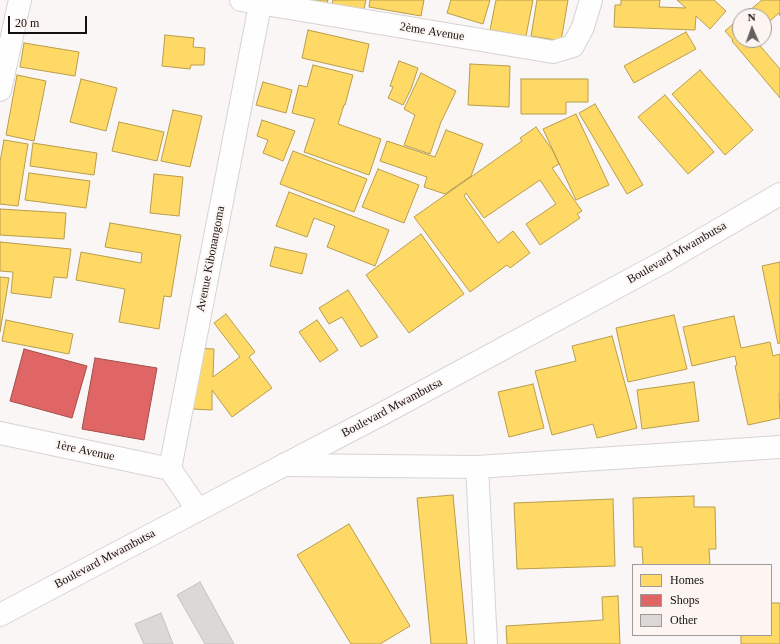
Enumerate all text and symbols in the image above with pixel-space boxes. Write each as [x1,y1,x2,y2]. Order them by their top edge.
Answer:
scale bar [10,8,89,34]
north arrow [732,8,772,48]
text: N [747,11,756,23]
text: 20 m [15,16,39,30]
street label: 2ème Avenue [399,20,465,44]
street label: Avenue Kibonangoma [194,205,228,313]
street label: Boulevard Mwambutsa [625,219,729,287]
street label: Boulevard Mwambutsa [339,375,445,441]
street label: 1ère Avenue [54,438,116,464]
street label: Boulevard Mwambutsa [52,526,158,592]
legend [632,564,772,636]
text: Homes [670,573,704,587]
text: Shops [670,593,699,607]
text: Other [670,613,697,627]

